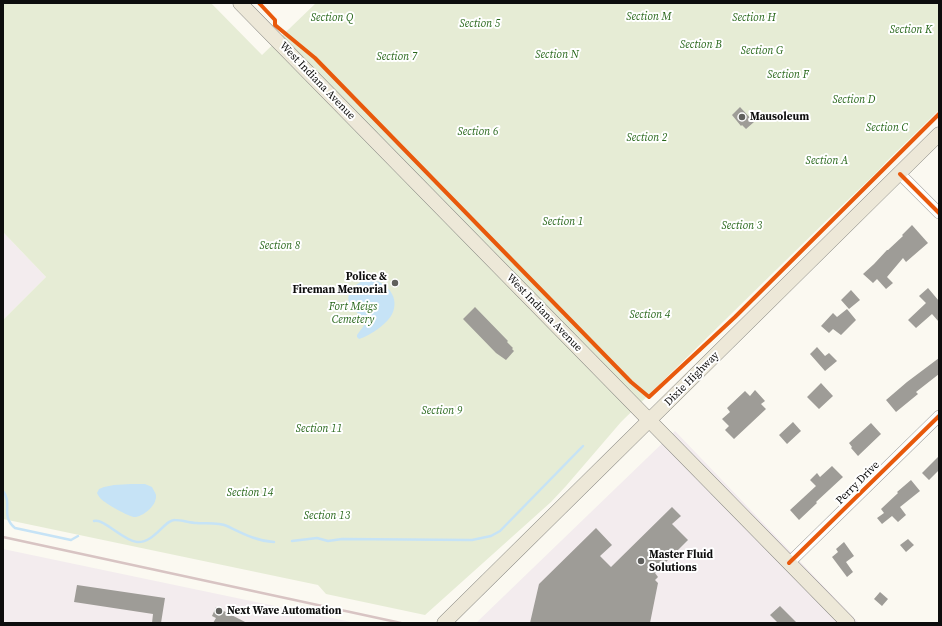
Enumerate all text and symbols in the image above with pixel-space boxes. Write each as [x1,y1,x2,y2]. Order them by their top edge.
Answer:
park label: Section M [626,10,672,24]
park label: Section Q [311,11,353,25]
park label: Section H [732,11,776,25]
park label: Section 5 [460,17,500,31]
park label: Section K [890,23,932,37]
park label: Section B [680,38,722,52]
street label: West Indiana Avenue [276,39,358,123]
park label: Section G [741,44,783,58]
park label: Section N [535,48,579,62]
park label: Section 7 [377,50,417,64]
park label: Section F [767,68,809,82]
park label: Section D [832,93,876,107]
place label: Mausoleum [750,110,809,124]
marker: Mausoleum [737,112,747,122]
park label: Section C [866,121,908,135]
park label: Section 6 [458,125,498,139]
park label: Section 2 [627,131,667,145]
park label: Section A [806,154,848,168]
park label: Section 1 [543,215,583,229]
park label: Section 3 [722,219,762,233]
park label: Section 8 [260,239,300,253]
place label: Police & Fireman Memorial [292,270,387,296]
street label: West Indiana Avenue [503,271,585,355]
marker: Police & Fireman Memorial [390,278,400,288]
park label: Fort Meigs Cemetery [329,300,377,326]
park label: Section 4 [630,308,670,322]
street label: Dixie Highway [662,349,722,409]
park label: Section 9 [422,404,462,418]
park label: Section 11 [296,422,342,436]
street label: Perry Drive [834,459,882,507]
park label: Section 14 [227,486,273,500]
park label: Section 13 [304,509,350,523]
place label: Master Fluid Solutions [649,548,713,574]
marker: Master Fluid Solutions [636,556,646,566]
place label: Next Wave Automation [227,604,342,618]
marker: Next Wave Automation [214,606,224,616]

